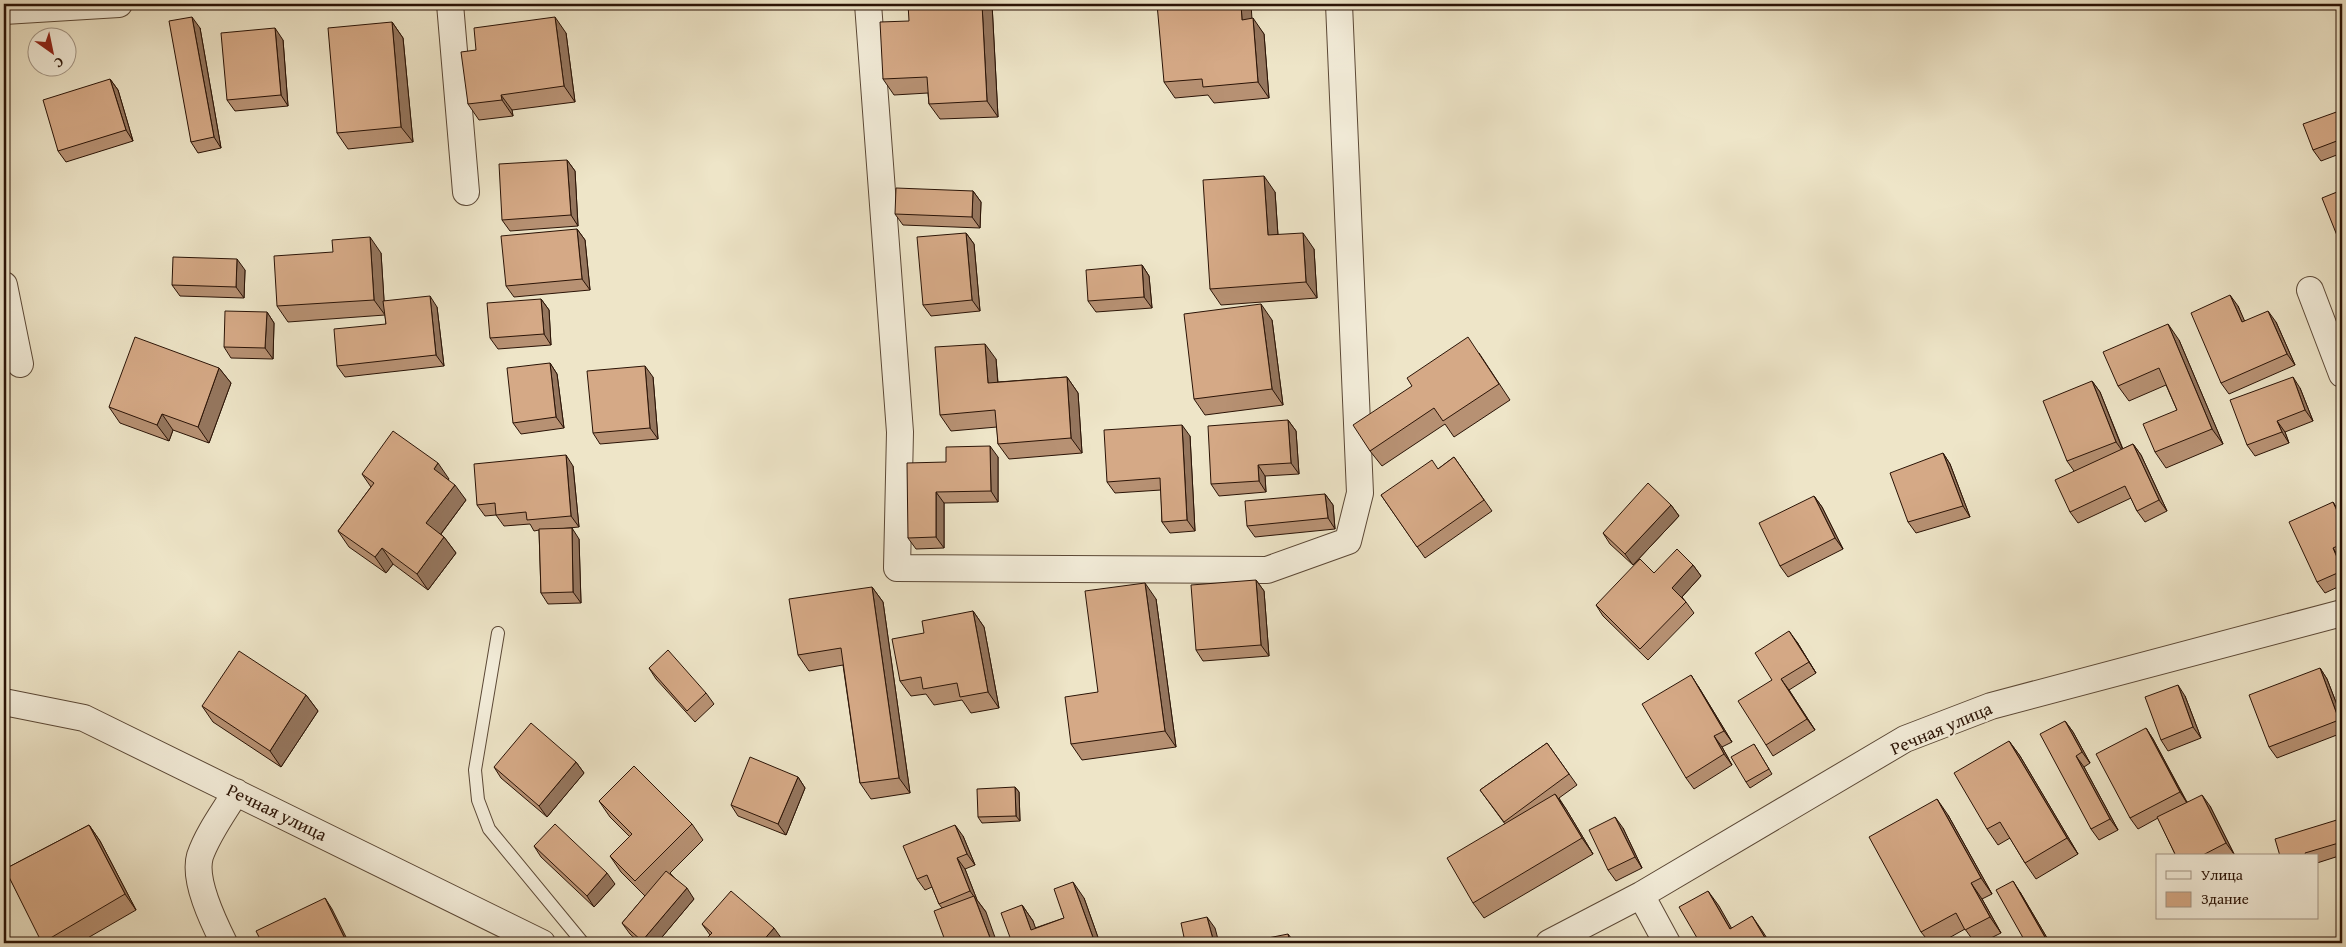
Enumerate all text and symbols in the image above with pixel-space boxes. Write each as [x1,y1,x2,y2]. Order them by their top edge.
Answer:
north arrow [28,28,78,78]
text: С [50,52,68,73]
street label: Речная улица [1886,694,1997,762]
street label: Речная улица [222,776,332,848]
legend [2156,854,2318,920]
text: Улица [2201,864,2244,885]
text: Здание [2201,888,2249,909]

